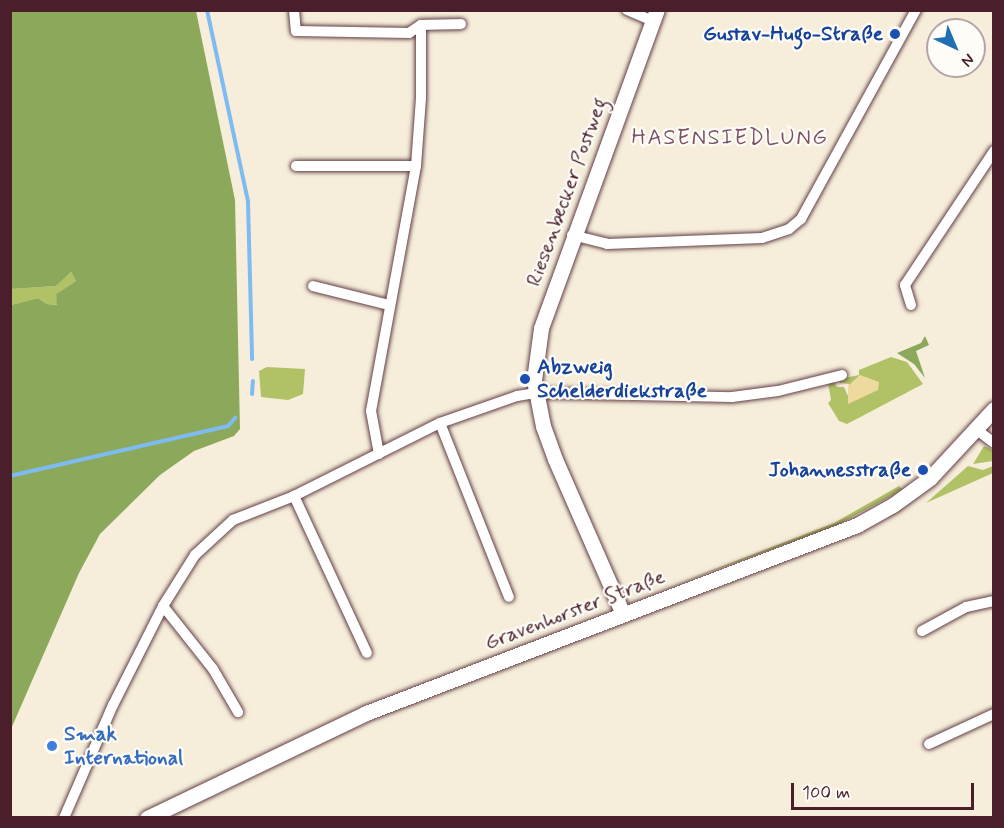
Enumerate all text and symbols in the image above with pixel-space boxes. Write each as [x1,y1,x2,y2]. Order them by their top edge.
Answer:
north arrow [926,18,986,78]
place label: Gustav-Hugo-Straße [703,21,883,47]
marker: Gustav-Hugo-Straße [888,27,902,41]
text: N [956,49,979,71]
street label: Riesenbecker Postweg [521,95,613,289]
district label: HASENSIEDLUNG [634,126,826,152]
place label: Abzweig Schelderdiekstraße [537,354,707,404]
marker: Abzweig Schelderdiekstraße [518,372,532,386]
place label: Johannesstraße [769,457,911,483]
marker: Johannesstraße [916,463,930,477]
street label: Gravenhorster Straße [481,564,669,656]
place label: Smak International [64,721,183,771]
marker: Smak International [45,739,59,753]
scale bar [794,771,977,809]
text: 100 m [802,781,850,805]

